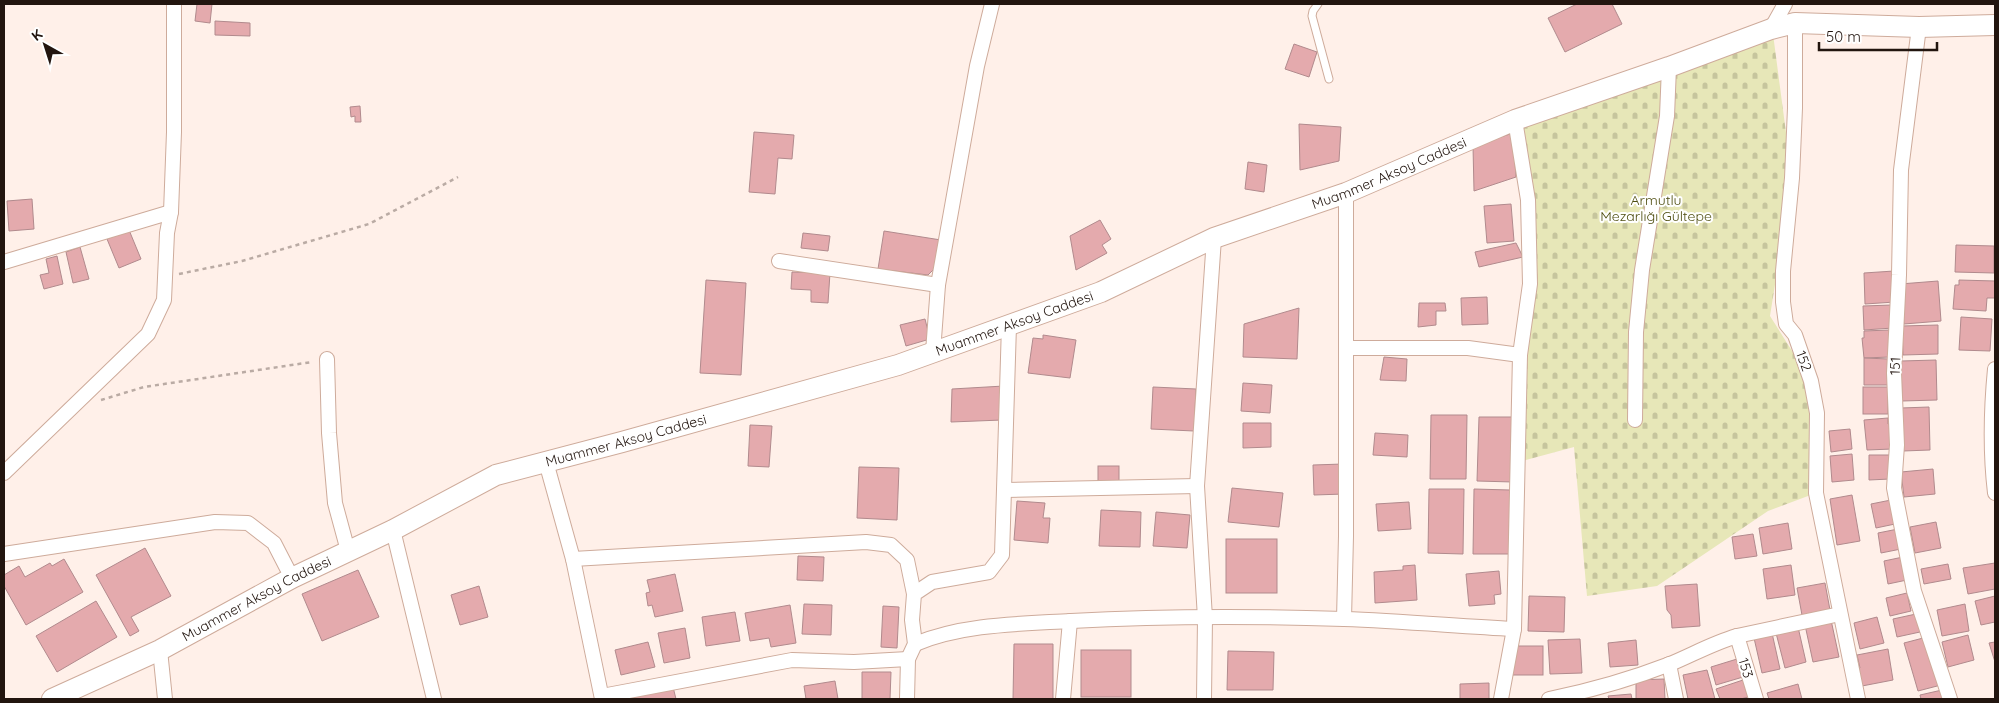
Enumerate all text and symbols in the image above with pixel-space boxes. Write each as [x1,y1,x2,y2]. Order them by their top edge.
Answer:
north arrow [20,20,70,70]
scale bar [1819,20,1936,52]
text: K [28,25,46,45]
text: 50 m [1826,27,1861,46]
street label: Muammer Aksoy Caddesi [1309,133,1469,213]
park label: Armutlu Mezarlığı Gültepe [1600,191,1712,225]
street label: Muammer Aksoy Caddesi [933,287,1096,360]
street label: 152 [1792,348,1816,374]
street label: 151 [1886,357,1904,375]
street label: Muammer Aksoy Caddesi [543,410,708,471]
street label: Muammer Aksoy Caddesi [179,552,334,645]
street label: 153 [1734,656,1758,680]

